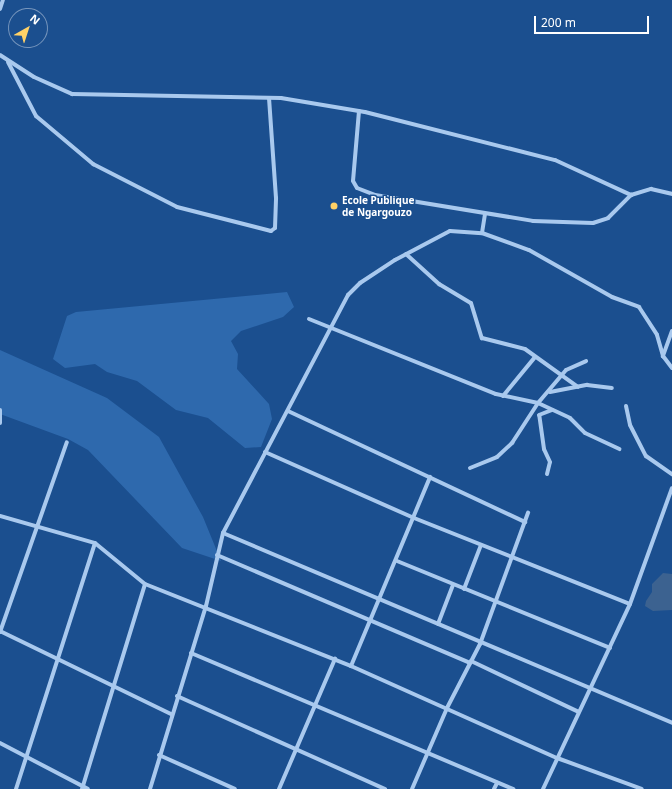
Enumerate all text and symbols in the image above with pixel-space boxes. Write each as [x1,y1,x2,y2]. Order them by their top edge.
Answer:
north arrow [8,8,48,48]
scale bar [536,8,651,34]
text: N [27,10,43,28]
text: 200 m [541,14,576,31]
place label: Ecole Publique de Ngargouzo [342,194,414,218]
marker: Ecole Publique de Ngargouzo [329,201,339,211]

